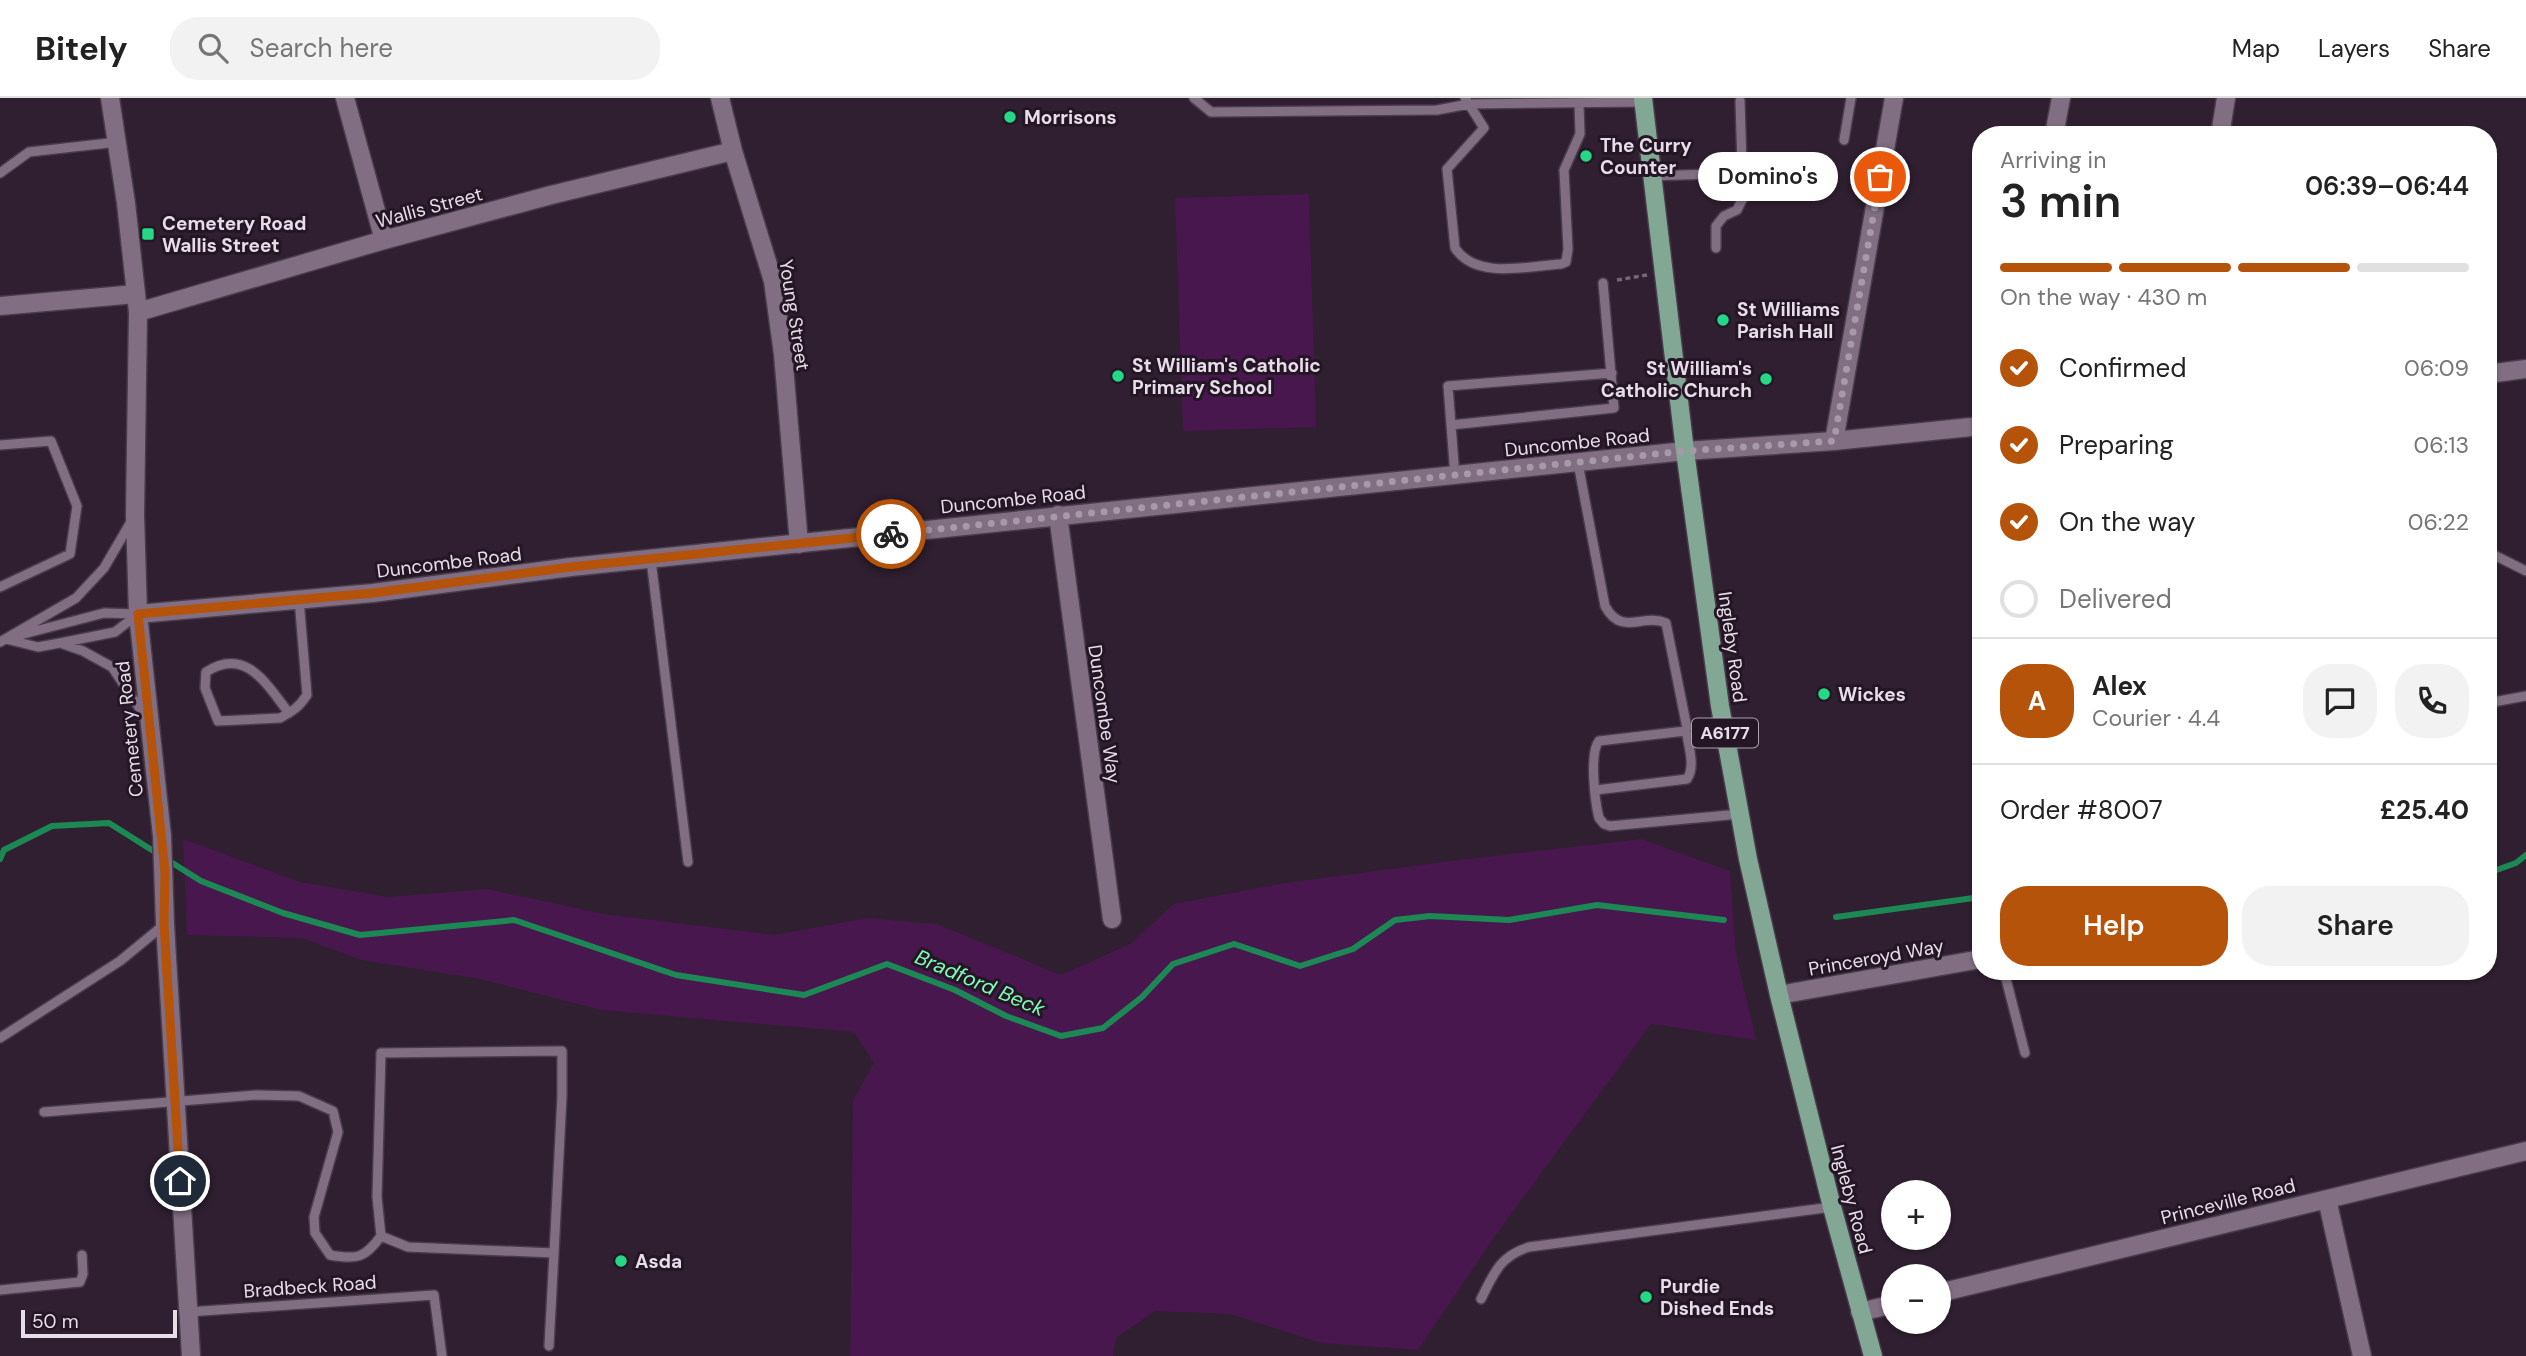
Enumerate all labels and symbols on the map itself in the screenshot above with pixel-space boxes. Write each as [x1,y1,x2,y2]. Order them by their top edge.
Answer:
place label: Morrisons [1024,105,1117,130]
marker: Morrisons [1002,109,1018,125]
place label: The Curry Counter [1600,133,1692,180]
pin [1850,147,1910,207]
marker: The Curry Counter [1578,148,1594,164]
callout: Domino's [1698,153,1838,202]
street label: Wallis Street [373,181,485,234]
place label: Cemetery Road Wallis Street [162,211,306,258]
marker: Cemetery Road Wallis Street [140,226,156,242]
street label: Young Street [773,258,816,372]
place label: St Williams Parish Hall [1737,297,1840,344]
marker: St Williams Parish Hall [1715,312,1731,328]
place label: St William's Catholic Primary School [1132,353,1321,400]
place label: St William's Catholic Church [1601,356,1752,403]
marker: St William's Catholic Primary School [1110,368,1126,384]
marker: St William's Catholic Church [1758,371,1774,387]
street label: Duncombe Road [1503,422,1651,463]
street label: Duncombe Road [939,479,1087,520]
courier [856,499,926,569]
street label: Duncombe Road [375,541,523,584]
street label: Ingleby Road [1712,590,1753,704]
street label: Duncombe Way [1082,643,1127,785]
street label: Cemetery Road [110,660,149,798]
place label: Wickes [1838,682,1906,707]
marker: Wickes [1816,686,1832,702]
road number: A6177 [1692,718,1758,748]
street label: Princeroyd Way [1806,933,1946,982]
water label: Bradford Beck [911,943,1050,1023]
street label: Ingleby Road [1825,1142,1878,1256]
pin [150,1151,210,1211]
street label: Princeville Road [2158,1173,2298,1230]
place label: Asda [635,1249,682,1274]
marker: Asda [613,1253,629,1269]
street label: Bradbeck Road [243,1269,377,1304]
place label: Purdie Dished Ends [1660,1274,1774,1321]
marker: Purdie Dished Ends [1638,1289,1654,1305]
scale bar [21,1307,177,1339]

